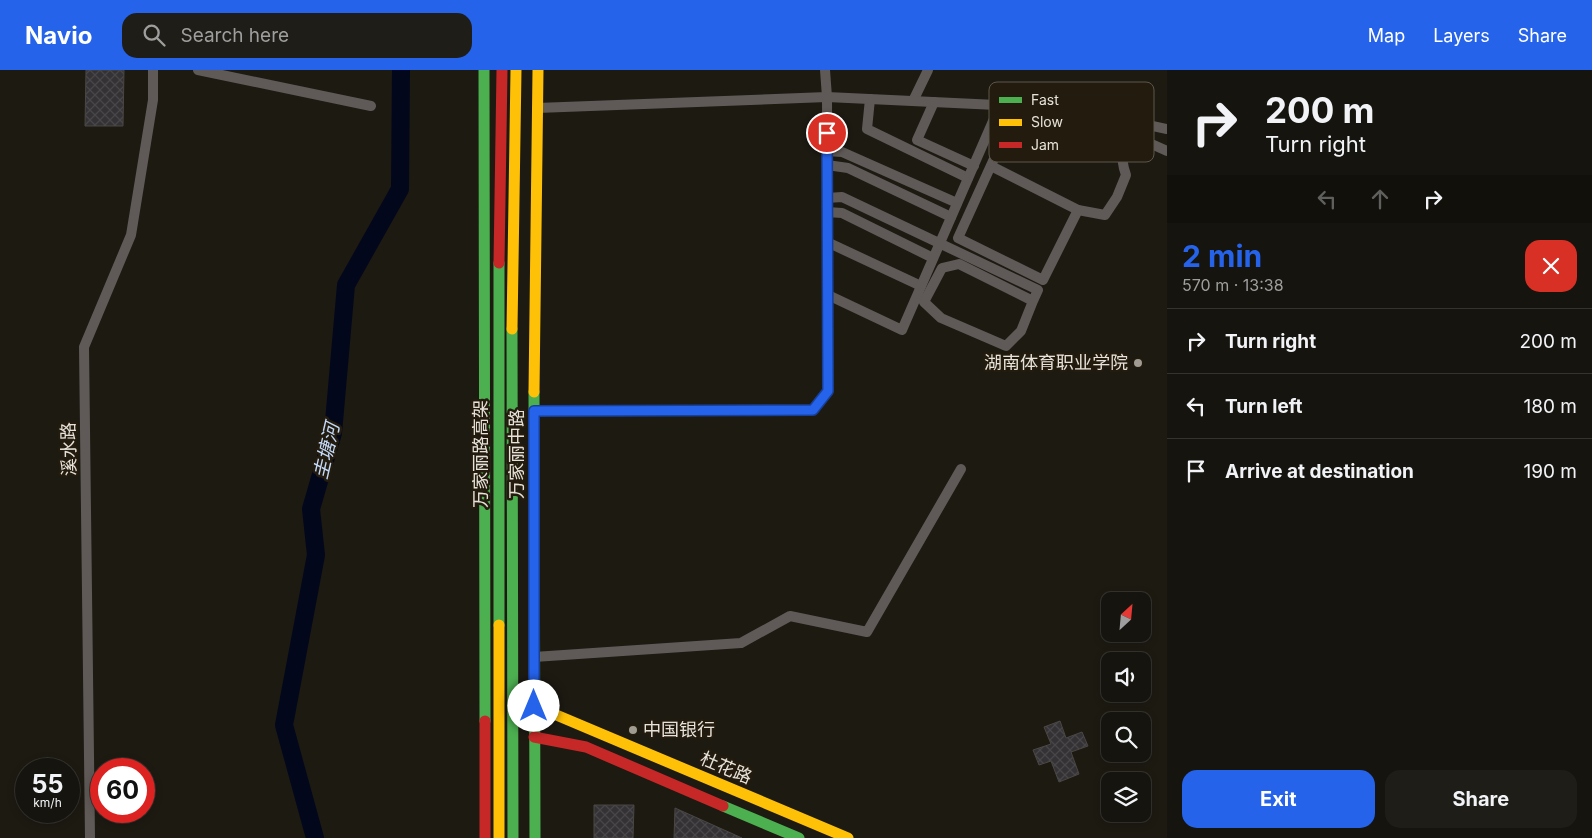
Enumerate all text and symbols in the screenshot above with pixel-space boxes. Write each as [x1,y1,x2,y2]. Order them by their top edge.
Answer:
search box [122,13,472,58]
text: Navio [25,21,92,50]
icon: search [140,21,168,49]
text: Search here [180,24,289,47]
text: Map [1368,25,1405,46]
text: Layers [1433,25,1490,46]
text: Share [1518,25,1567,46]
legend [989,82,1154,162]
text: 200 m [1265,89,1374,131]
icon: right [1182,90,1247,155]
text: Fast [1031,91,1059,108]
pin [806,112,848,154]
text: Slow [1031,113,1063,130]
icon: arrive [813,119,841,147]
text: Turn right [1265,131,1366,157]
text: Jam [1031,136,1059,153]
icon: left [1313,185,1341,213]
icon: ahead [1366,185,1394,213]
icon: right [1419,185,1447,213]
text: 2 min [1182,238,1262,274]
button: close [1525,240,1577,292]
text: 570 m · 13:38 [1182,275,1284,295]
icon: right [1182,327,1210,355]
text: Turn right [1225,330,1316,353]
text: 200 m [1519,330,1577,353]
place label: 湖南体育职业学院 [984,352,1128,373]
marker: 湖南体育职业学院 [1132,357,1144,369]
icon: left [1182,392,1210,420]
text: Turn left [1225,395,1303,418]
text: 180 m [1524,395,1577,418]
street label: 万家丽路高架 [470,400,491,508]
street label: 万家丽中路 [506,409,527,499]
water label: 圭塘河 [309,417,345,481]
street label: 溪水路 [58,422,79,476]
icon: arrive [1182,457,1210,485]
text: Arrive at destination [1225,460,1414,483]
text: 190 m [1524,460,1577,483]
north arrow [1101,592,1151,642]
map controls [1101,592,1151,822]
button: sound [1101,652,1151,702]
position arrow [507,679,559,731]
button: search [1101,712,1151,762]
place label: 中国银行 [643,719,715,740]
marker: 中国银行 [627,724,639,736]
street label: 杜花路 [697,747,755,788]
speed limit sign: 60 [90,758,155,823]
text: 55 [32,769,63,799]
button: Exit [1182,770,1375,828]
button: Share [1385,770,1577,828]
button: layers [1101,772,1151,822]
text: km/h [33,795,62,810]

